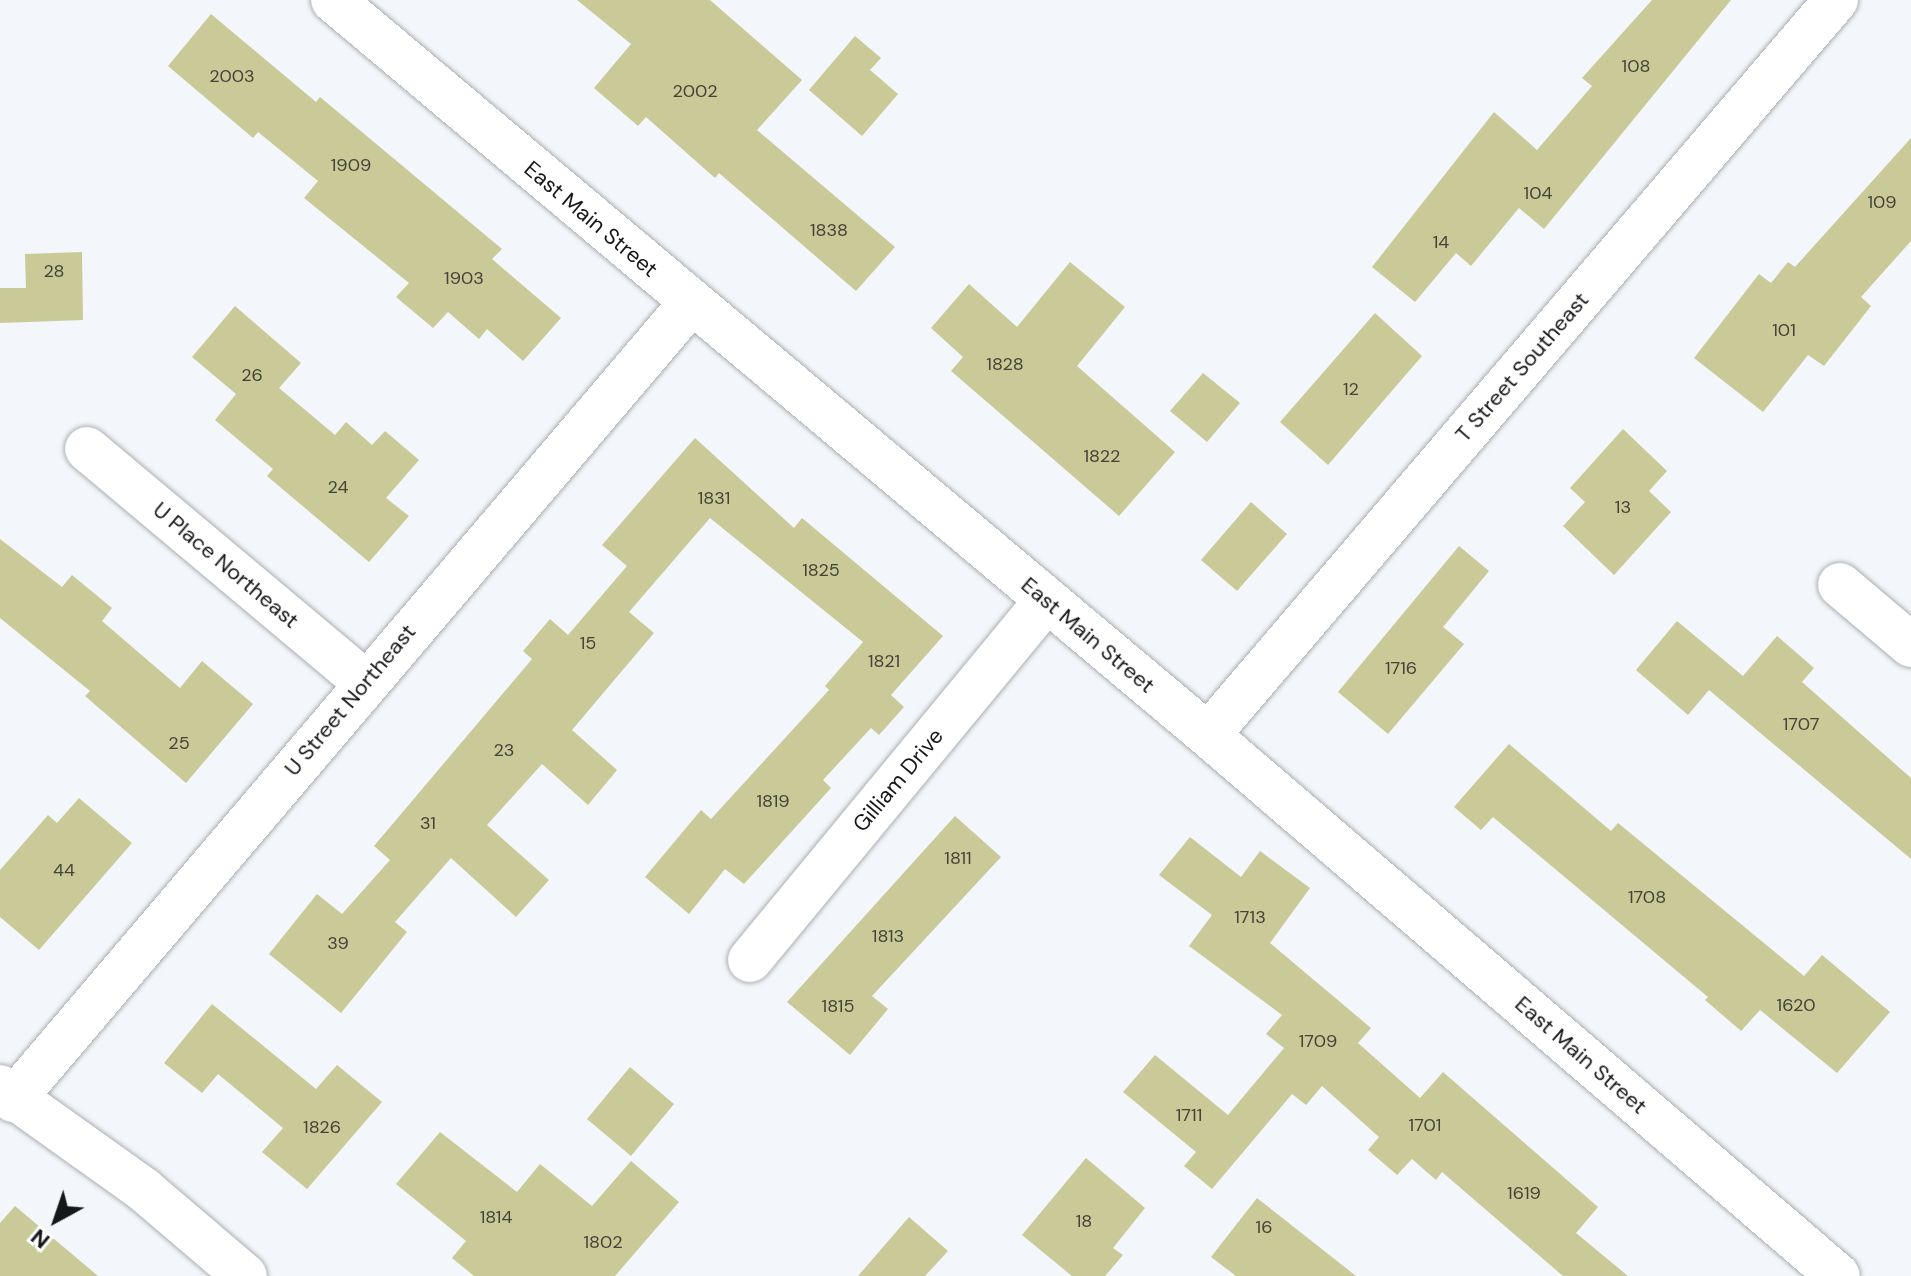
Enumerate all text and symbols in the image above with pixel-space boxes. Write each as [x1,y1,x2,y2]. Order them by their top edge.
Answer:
house number: 108 [1622,55,1650,77]
house number: 2003 [209,65,255,87]
house number: 2002 [673,80,717,102]
house number: 1909 [331,154,371,176]
street label: East Main Street [519,156,663,282]
house number: 104 [1524,182,1552,204]
house number: 109 [1867,191,1897,213]
house number: 1838 [810,219,848,241]
house number: 14 [1433,231,1449,253]
house number: 28 [43,260,65,282]
house number: 1903 [444,267,484,289]
street label: T Street Southeast [1450,287,1594,447]
house number: 101 [1772,319,1796,341]
house number: 1828 [986,353,1024,375]
house number: 26 [241,364,263,386]
house number: 12 [1343,378,1359,400]
house number: 1822 [1084,445,1120,467]
house number: 24 [328,476,348,498]
house number: 1831 [698,487,730,509]
street label: U Place Northeast [148,496,304,634]
house number: 13 [1615,496,1631,518]
house number: 1825 [802,559,840,581]
street label: East Main Street [1016,572,1160,698]
street label: U Street Northeast [279,619,421,781]
house number: 15 [580,632,596,654]
house number: 1821 [868,650,900,672]
house number: 1716 [1385,657,1417,679]
house number: 1707 [1783,713,1819,735]
street label: Gilliam Drive [847,723,949,837]
house number: 25 [168,732,190,754]
house number: 23 [493,739,515,761]
house number: 1819 [756,790,790,812]
house number: 31 [420,812,436,834]
house number: 1811 [944,847,972,869]
house number: 44 [53,859,75,881]
house number: 1708 [1628,886,1666,908]
house number: 1713 [1234,906,1266,928]
house number: 1813 [872,925,904,947]
house number: 39 [327,932,349,954]
street label: East Main Street [1510,991,1652,1119]
house number: 1620 [1777,994,1815,1016]
house number: 1815 [822,995,854,1017]
house number: 1709 [1299,1030,1337,1052]
house number: 1711 [1176,1104,1202,1126]
house number: 1701 [1409,1114,1441,1136]
house number: 1826 [303,1116,341,1138]
north arrow [16,1180,96,1260]
house number: 1619 [1507,1182,1541,1204]
house number: 1814 [480,1206,512,1228]
house number: 18 [1076,1210,1092,1232]
house number: 16 [1256,1216,1272,1238]
text: N [25,1223,56,1255]
house number: 1802 [583,1231,623,1253]

